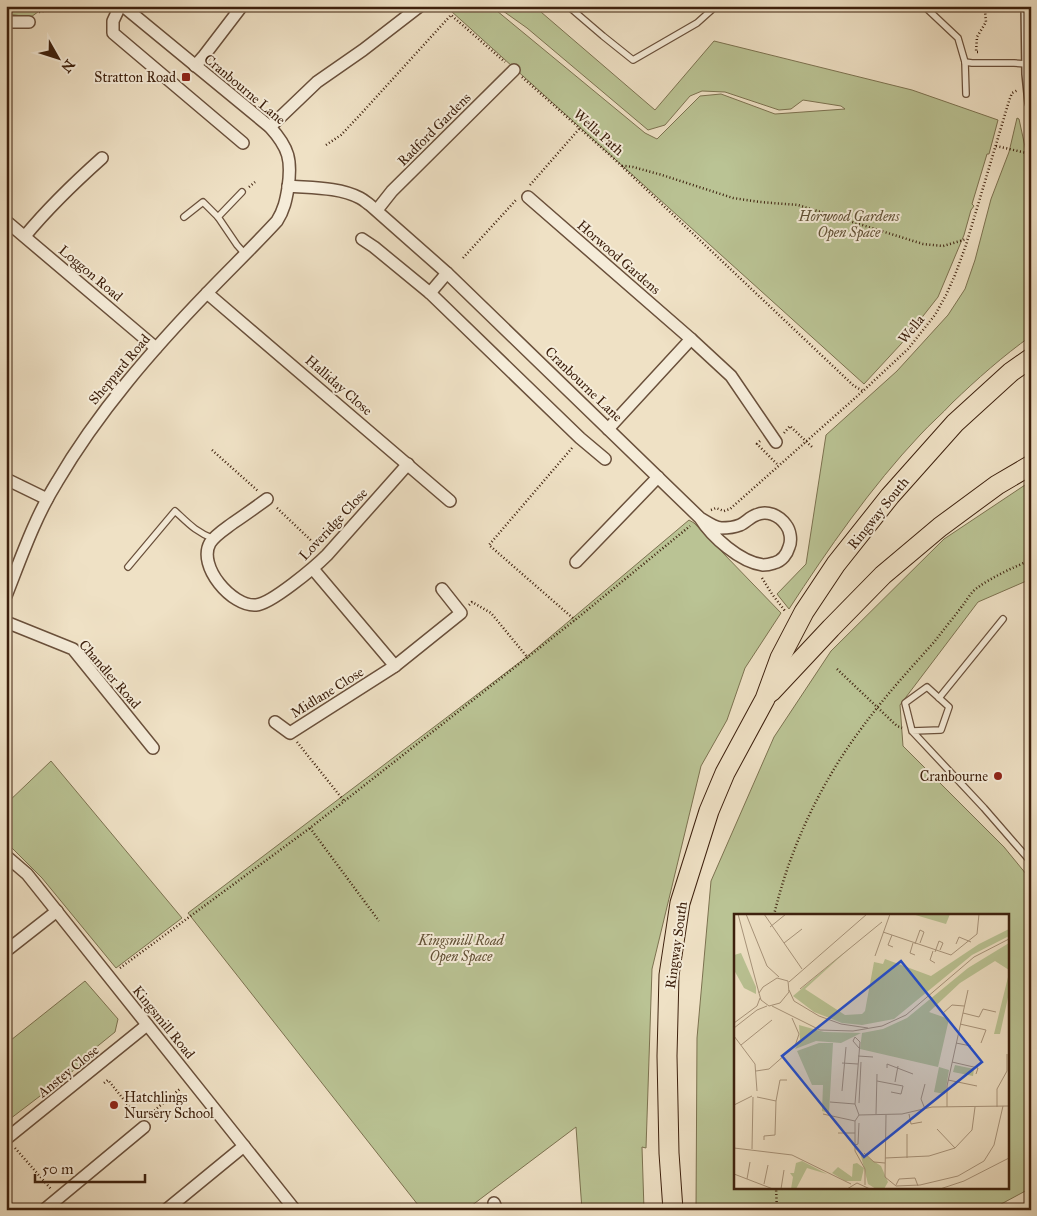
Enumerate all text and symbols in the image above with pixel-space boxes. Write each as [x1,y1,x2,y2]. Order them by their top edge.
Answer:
north arrow [32,32,82,82]
street label: Cranbourne Lane [201,50,289,128]
text: N [57,56,78,76]
place label: Stratton Road [94,69,176,86]
marker: Stratton Road [180,71,192,83]
street label: Radford Gardens [394,89,475,170]
street label: Wella Path [570,105,627,159]
park label: Horwood Gardens Open Space [798,208,900,242]
street label: Horwood Gardens [574,217,664,298]
street label: Loggon Road [55,242,126,305]
street label: Wella [895,311,928,347]
street label: Sheppard Road [85,331,154,408]
street label: Cranbourne Lane [541,343,626,426]
street label: Halliday Close [302,352,376,419]
street label: Ringway South [844,474,913,553]
street label: Loveridge Close [296,485,371,564]
street label: Chandler Road [75,636,144,712]
street label: Midlane Close [288,663,367,722]
place label: Cranbourne [920,768,988,785]
marker: Cranbourne [992,770,1004,782]
street label: Ringway South [662,900,691,990]
inset map [734,914,1010,1188]
park label: Kingsmill Road Open Space [417,932,506,966]
street label: Kingsmill Road [129,982,198,1062]
street label: Anstey Close [34,1041,102,1102]
place label: Hatchlings Nursery School [124,1089,214,1122]
marker: Hatchlings Nursery School [108,1099,120,1111]
scale bar [35,1151,145,1183]
text: 50 m [42,1160,74,1178]

